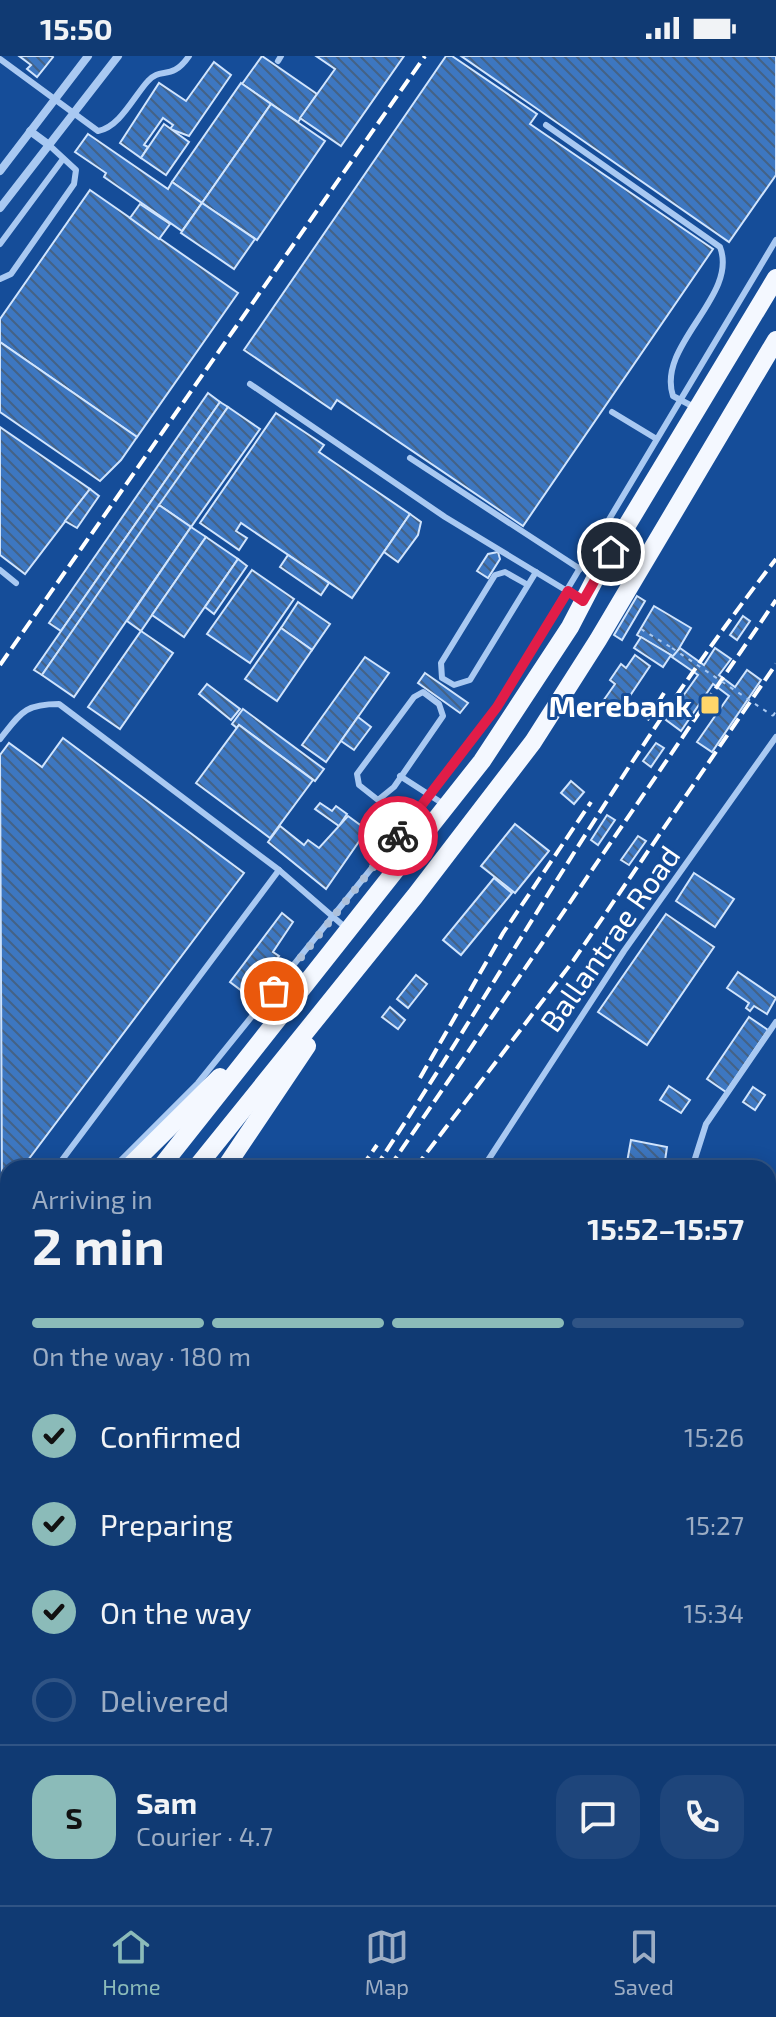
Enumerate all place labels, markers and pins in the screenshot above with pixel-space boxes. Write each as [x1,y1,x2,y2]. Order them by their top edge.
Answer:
pin [577,518,645,586]
place label: Merebank [548,687,692,723]
marker: Merebank [699,694,721,716]
pin [240,957,308,1025]

